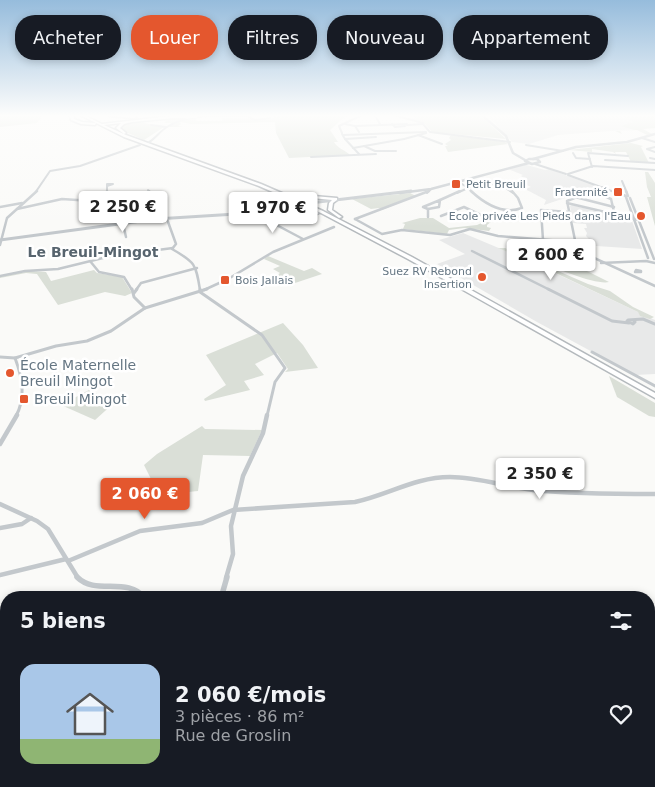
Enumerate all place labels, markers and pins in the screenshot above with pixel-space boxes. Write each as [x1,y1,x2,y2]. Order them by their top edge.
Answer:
marker: Petit Breuil [450,178,462,190]
place label: Petit Breuil [466,178,526,191]
place label: Fraternité [555,186,608,199]
marker: Fraternité [612,186,624,198]
pin: 2 250 € [77,190,169,233]
pin: 1 970 € [227,192,319,234]
place label: Ecole privée Les Pieds dans l'Eau [449,210,631,223]
marker: Ecole privée Les Pieds dans l'Eau [635,210,647,222]
pin: 2 600 € [505,238,597,281]
place label: Suez RV Rebond Insertion [382,265,472,291]
marker: Suez RV Rebond Insertion [476,271,488,283]
marker: Bois Jallais [219,274,231,286]
place label: Bois Jallais [235,274,293,287]
place label: École Maternelle Breuil Mingot [20,357,136,389]
marker: École Maternelle Breuil Mingot [4,367,16,379]
place label: Breuil Mingot [34,391,127,407]
marker: Breuil Mingot [18,393,30,405]
pin: 2 350 € [494,458,586,500]
pin: 2 060 € [99,478,191,520]

